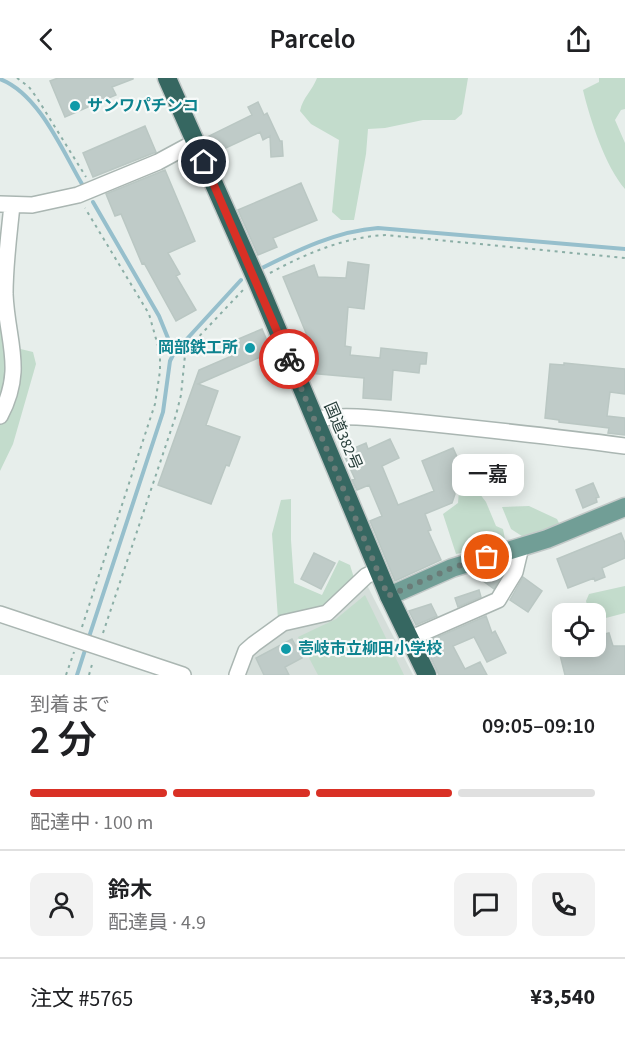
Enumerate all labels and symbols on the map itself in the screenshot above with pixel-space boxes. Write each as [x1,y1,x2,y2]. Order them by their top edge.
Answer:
place label: サンワパチンコ [87,95,199,117]
marker: サンワパチンコ [68,99,82,113]
pin [178,136,229,187]
courier [259,329,319,389]
place label: 岡部鉄工所 [158,337,238,359]
marker: 岡部鉄工所 [243,341,257,355]
street label: 国道382号 [319,399,367,473]
callout: 一嘉 [451,455,523,497]
pin [461,531,512,582]
place label: 壱岐市立柳田小学校 [298,638,442,660]
marker: 壱岐市立柳田小学校 [279,642,293,656]

